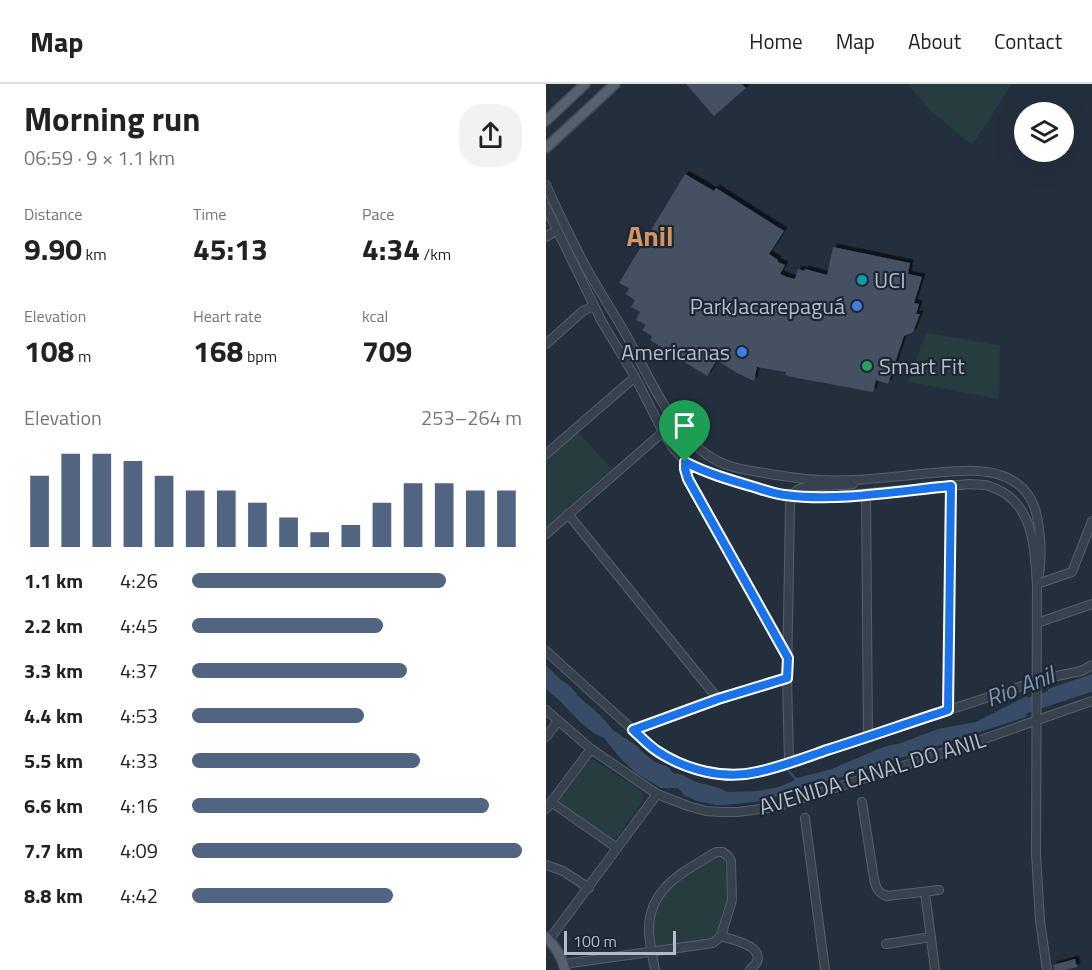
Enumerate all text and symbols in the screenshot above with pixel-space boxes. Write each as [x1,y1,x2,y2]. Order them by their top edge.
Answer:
text: Map [30,20,84,63]
text: Home [749,25,803,57]
text: Map [836,25,875,57]
text: About [908,25,961,57]
text: Contact [994,25,1062,57]
text: Morning run [24,94,201,144]
map controls [1014,102,1074,162]
button: layers [1014,102,1074,162]
button: share [459,104,522,167]
text: 06:59 · 9 × 1.1 km [24,142,175,173]
text: Distance [24,202,82,226]
text: Time [193,202,226,226]
text: Pace [362,202,394,226]
district label: Anil [626,214,674,257]
text: 9.90 [24,226,82,272]
text: 45:13 [193,226,268,272]
text: 4:34 [362,226,420,272]
text: km [82,242,107,266]
text: /km [420,242,451,266]
place label: UCI [874,263,906,297]
marker: UCI [855,273,869,287]
place label: ParkJacarepaguá [690,289,845,323]
marker: ParkJacarepaguá [850,299,864,313]
text: Elevation [24,304,86,328]
text: Heart rate [193,304,262,328]
text: kcal [362,304,388,328]
text: 108 [24,328,74,374]
text: 168 [193,328,243,374]
text: 709 [362,328,412,374]
place label: Americanas [621,335,730,369]
text: m [74,344,91,368]
text: bpm [243,344,277,368]
marker: Americanas [735,345,749,359]
place label: Smart Fit [879,349,965,383]
marker: Smart Fit [860,359,874,373]
pin [659,400,710,462]
text: Elevation [24,402,102,433]
text: 253–264 m [421,402,522,433]
icon: arrive [668,409,701,442]
text: 1.1 km [24,565,83,596]
text: 4:26 [120,565,158,596]
text: 2.2 km [24,610,83,641]
text: 4:45 [120,610,158,641]
text: 3.3 km [24,655,83,686]
text: 4:37 [120,655,158,686]
water label: Rio Anil [980,656,1062,716]
text: 4.4 km [24,700,83,731]
text: 4:53 [120,700,158,731]
street label: AVENIDA CANAL DO ANIL [754,722,990,824]
text: 5.5 km [24,745,83,776]
text: 4:33 [120,745,158,776]
text: 6.6 km [24,790,83,821]
text: 4:16 [120,790,158,821]
text: 7.7 km [24,835,83,866]
text: 4:09 [120,835,158,866]
text: 8.8 km [24,880,83,911]
text: 4:42 [120,880,158,911]
scale bar [564,928,676,956]
text: 100 m [573,929,617,953]

